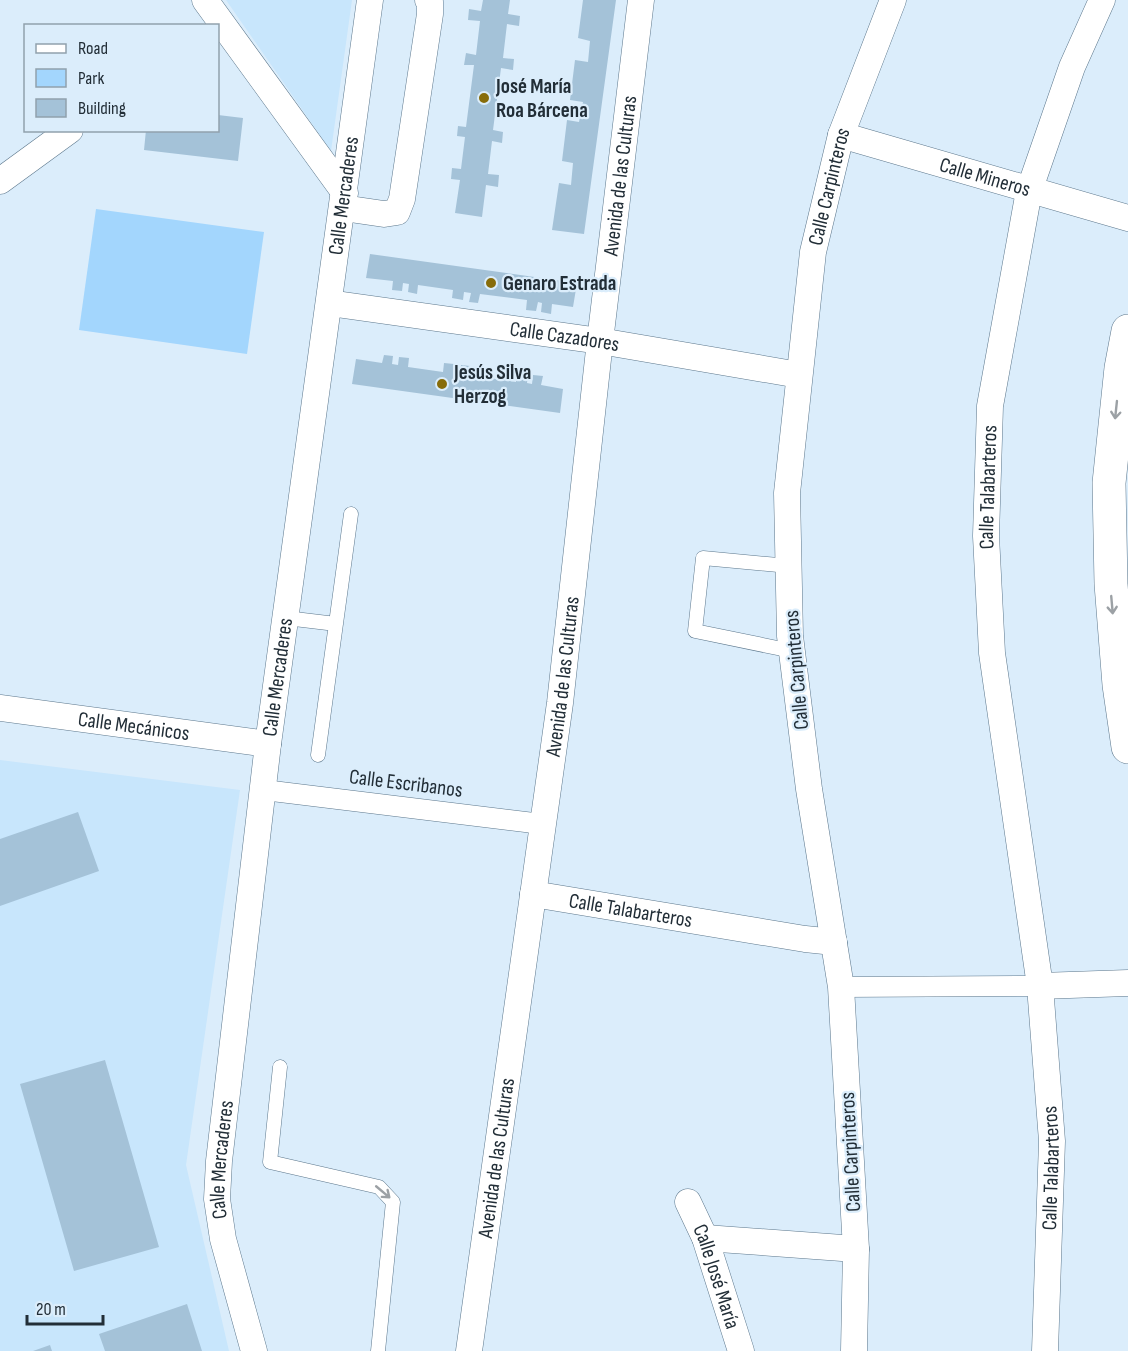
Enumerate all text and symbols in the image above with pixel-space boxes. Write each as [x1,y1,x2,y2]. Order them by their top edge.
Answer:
legend [24,24,219,132]
text: Road [78,38,108,59]
text: Park [78,68,104,89]
place label: José María Roa Bárcena [495,74,588,123]
marker: José María Roa Bárcena [477,91,491,105]
street label: Avenida de las Culturas [598,94,642,258]
text: Building [78,98,126,119]
street label: Calle Carpinteros [803,124,856,248]
street label: Calle Mercaderes [323,135,364,257]
street label: Calle Mineros [937,152,1033,202]
place label: Genaro Estrada [503,271,616,296]
marker: Genaro Estrada [484,276,498,290]
street label: Calle Cazadores [508,317,621,357]
place label: Jesús Silva Herzog [453,360,531,409]
marker: Jesús Silva Herzog [435,377,449,391]
one-way arrow [1110,400,1121,419]
street label: Calle Talabarteros [974,425,1002,550]
one-way arrow [1107,594,1118,614]
street label: Avenida de las Culturas [540,595,585,759]
street label: Calle Carpinteros [779,609,814,731]
street label: Calle Mercaderes [257,616,298,738]
street label: Calle Mecánicos [76,707,191,746]
street label: Calle Escribanos [348,764,464,803]
street label: Calle Talabarteros [567,888,694,933]
street label: Avenida de las Culturas [473,1076,520,1240]
street label: Calle Carpinteros [835,1091,866,1212]
street label: Calle Mercaderes [205,1099,239,1221]
street label: Calle Talabarteros [1037,1105,1065,1231]
one-way arrow [375,1186,391,1199]
street label: Calle José María [687,1220,745,1332]
scale bar [27,1288,104,1326]
text: 20 m [36,1299,66,1320]

